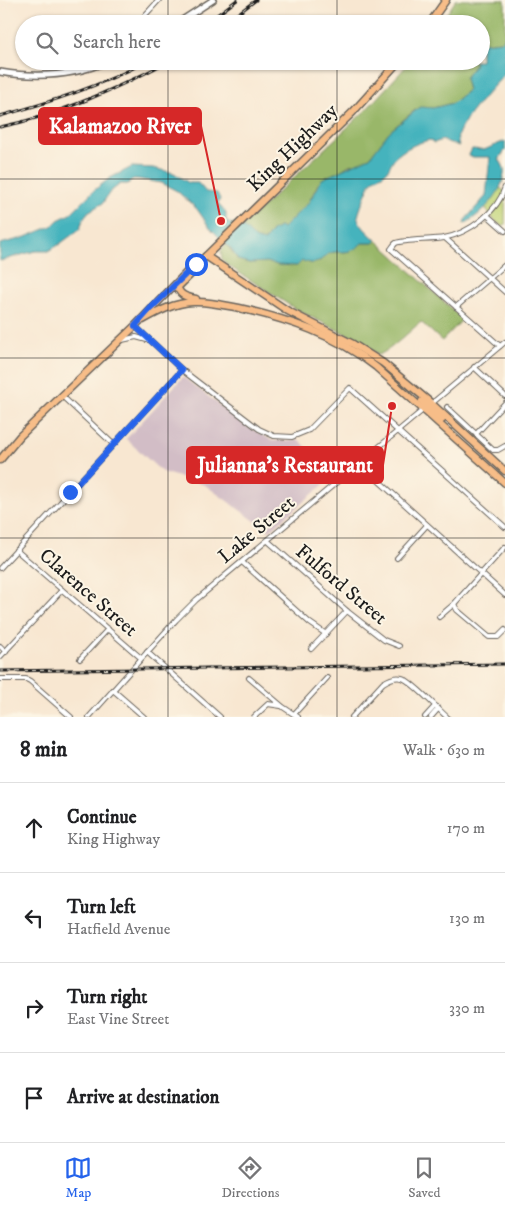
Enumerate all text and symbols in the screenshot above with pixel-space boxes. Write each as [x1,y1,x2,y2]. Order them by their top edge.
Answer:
search box [15,15,490,70]
icon: search [33,29,61,57]
text: Search here [73,31,161,54]
street label: King Highway [242,98,344,197]
callout: Kalamazoo River [39,108,201,144]
text: Kalamazoo River [49,114,193,140]
route start [185,253,208,276]
callout: Julianna's Restaurant [187,447,383,483]
text: Julianna's Restaurant [195,453,373,479]
route end [59,481,82,504]
street label: Lake Street [214,491,300,569]
street label: Fulford Street [290,539,392,631]
street label: Clarence Street [34,543,142,643]
text: 8 min [20,737,67,763]
text: Walk · 630 m [403,740,485,760]
text: Continue [67,806,137,829]
icon: ahead [20,814,48,842]
text: 170 m [447,818,485,838]
text: King Highway [67,829,160,849]
text: Turn left [67,896,136,919]
icon: left [20,904,48,932]
text: 130 m [449,908,485,928]
text: Hatfield Avenue [67,919,170,939]
text: Turn right [67,986,147,1009]
icon: right [20,994,48,1022]
text: 330 m [449,998,485,1018]
text: East Vine Street [67,1009,169,1029]
icon: arrive [20,1084,48,1112]
text: Arrive at destination [67,1086,219,1109]
tab: Map [64,1154,92,1202]
tab: Directions [221,1154,279,1202]
tab: Saved [408,1154,441,1202]

